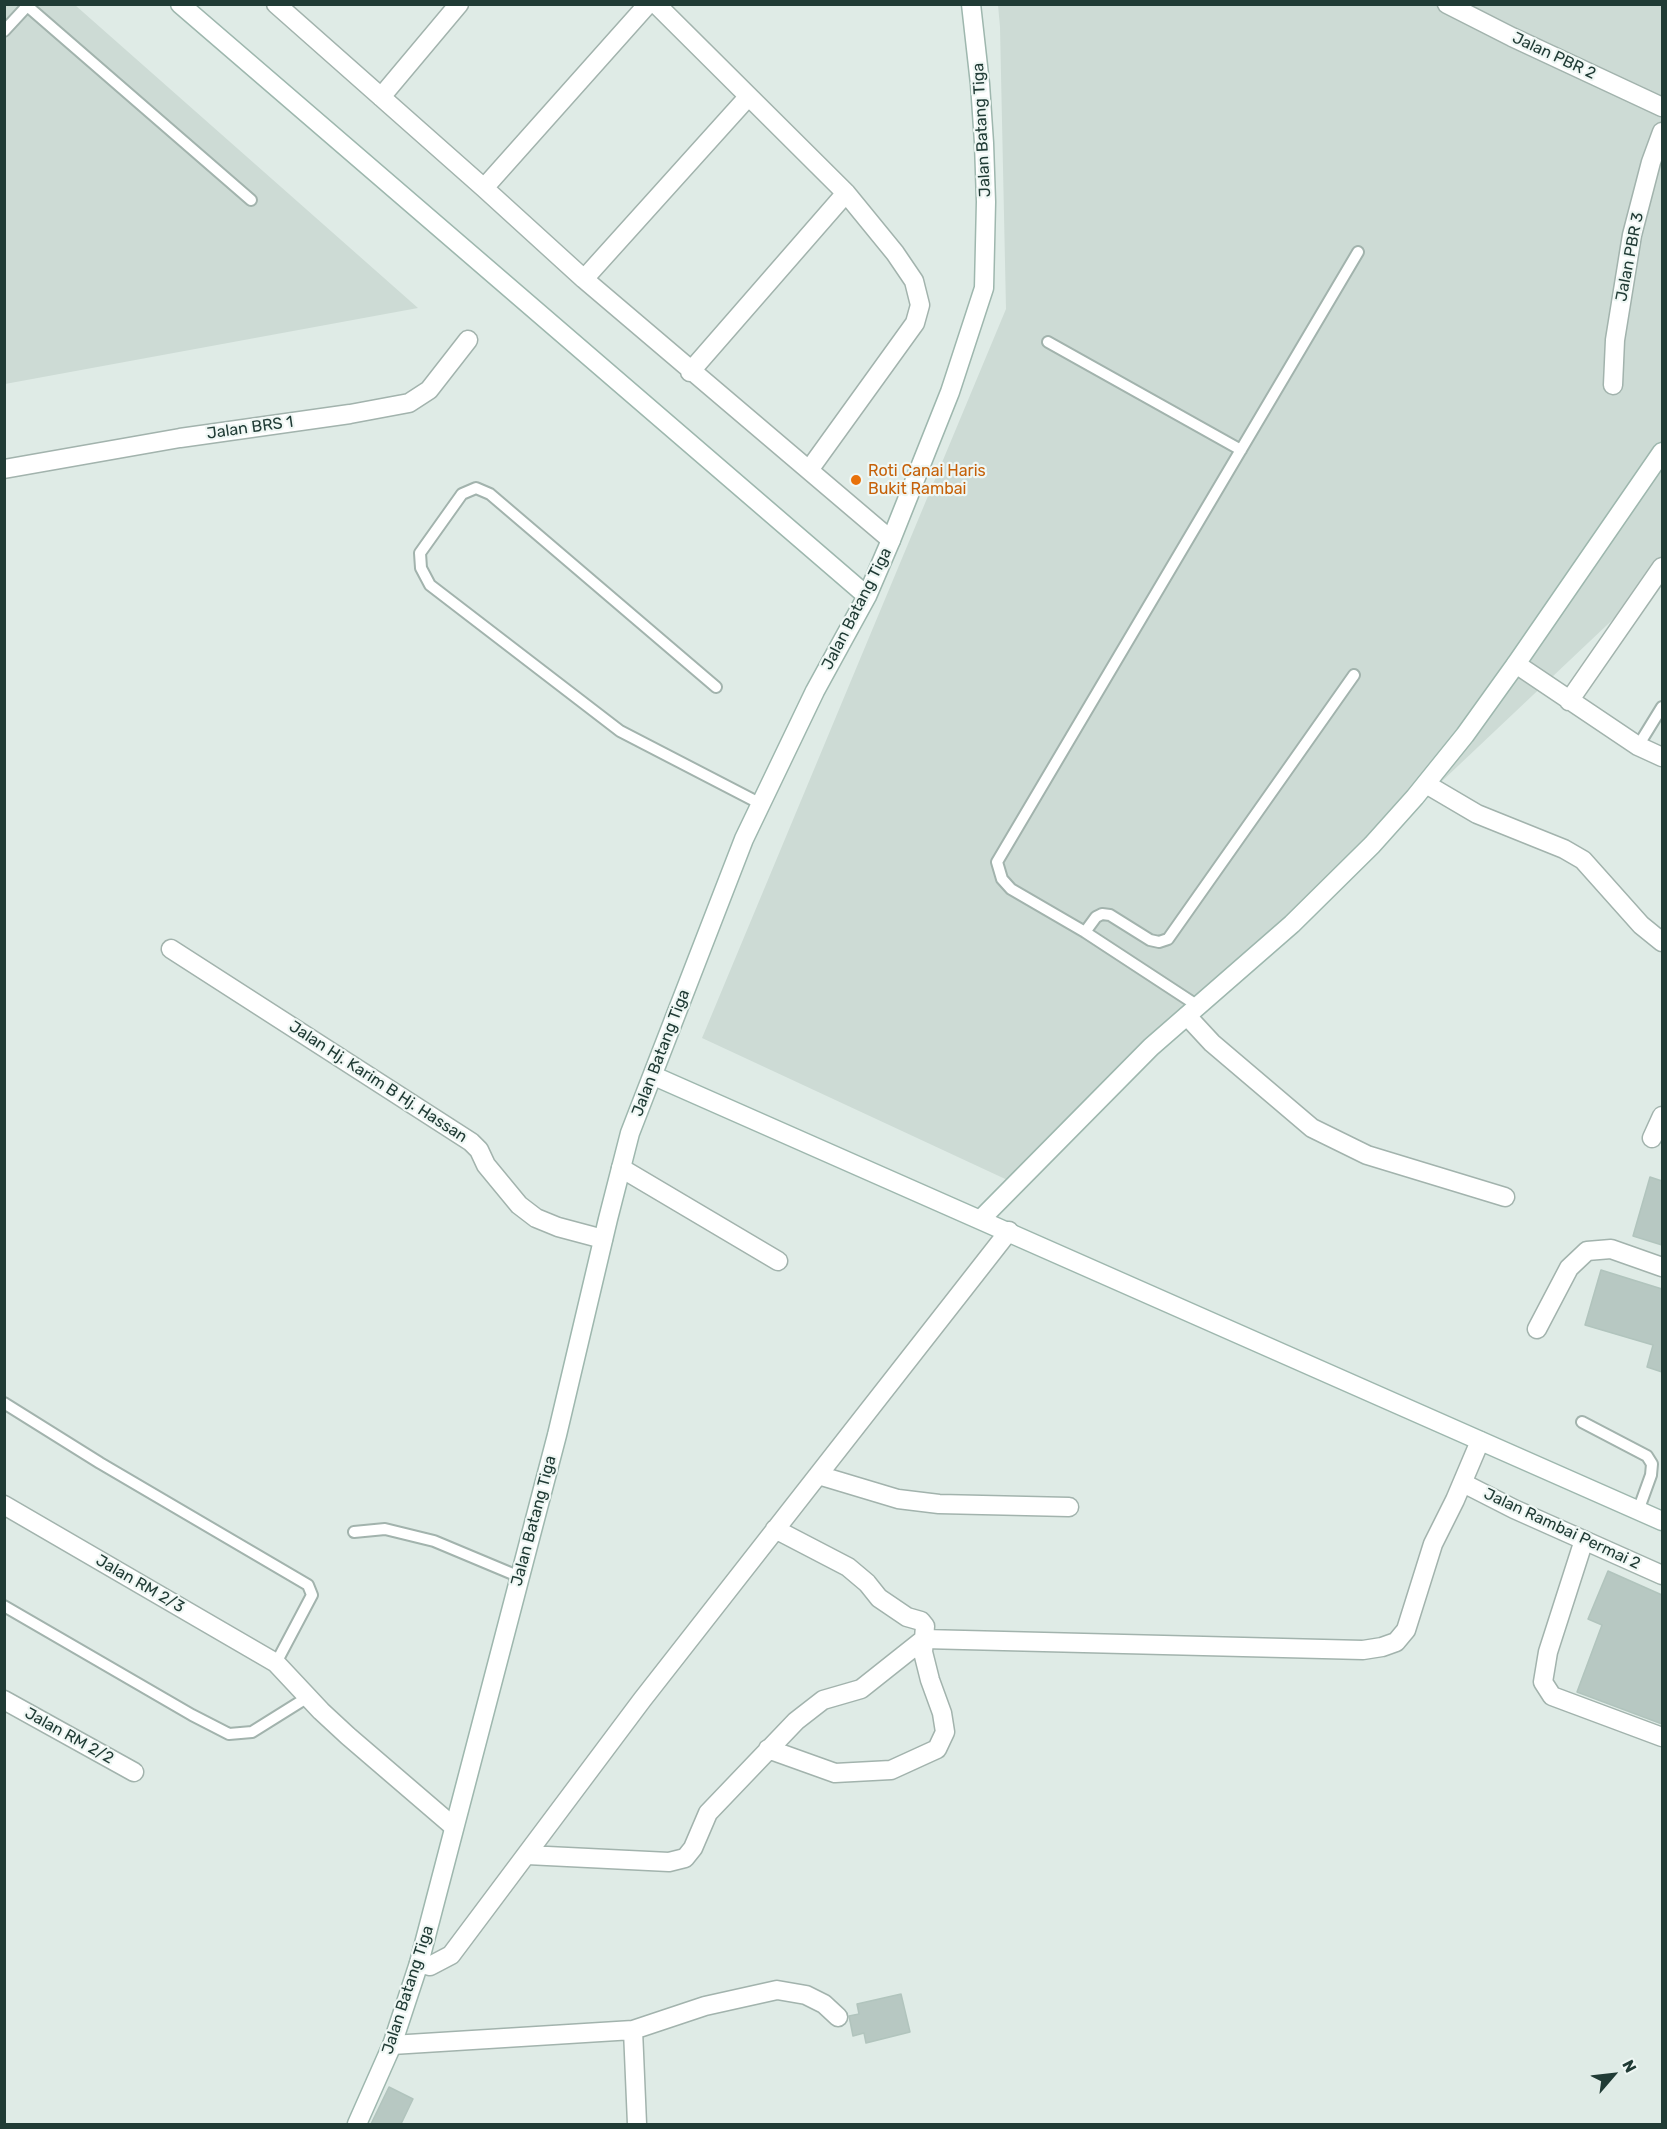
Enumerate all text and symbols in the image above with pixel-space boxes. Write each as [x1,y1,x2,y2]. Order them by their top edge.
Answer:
street label: Jalan PBR 2 [1509,28,1599,84]
street label: Jalan Batang Tiga [969,62,995,198]
street label: Jalan PBR 3 [1612,211,1648,303]
street label: Jalan BRS 1 [206,412,294,444]
place label: Roti Canai Haris Bukit Rambai [868,461,986,499]
marker: Roti Canai Haris Bukit Rambai [849,473,863,487]
street label: Jalan Batang Tiga [818,545,896,673]
street label: Jalan Batang Tiga [628,987,694,1119]
street label: Jalan Hj. Karim B Hj. Hassan [285,1017,471,1147]
street label: Jalan Batang Tiga [507,1454,561,1588]
street label: Jalan Rambai Permai 2 [1481,1484,1643,1574]
street label: Jalan RM 2/3 [92,1551,188,1617]
street label: Jalan RM 2/2 [21,1704,117,1768]
street label: Jalan Batang Tiga [378,1923,438,2057]
north arrow [1583,2045,1643,2105]
text: N [1618,2057,1640,2076]

